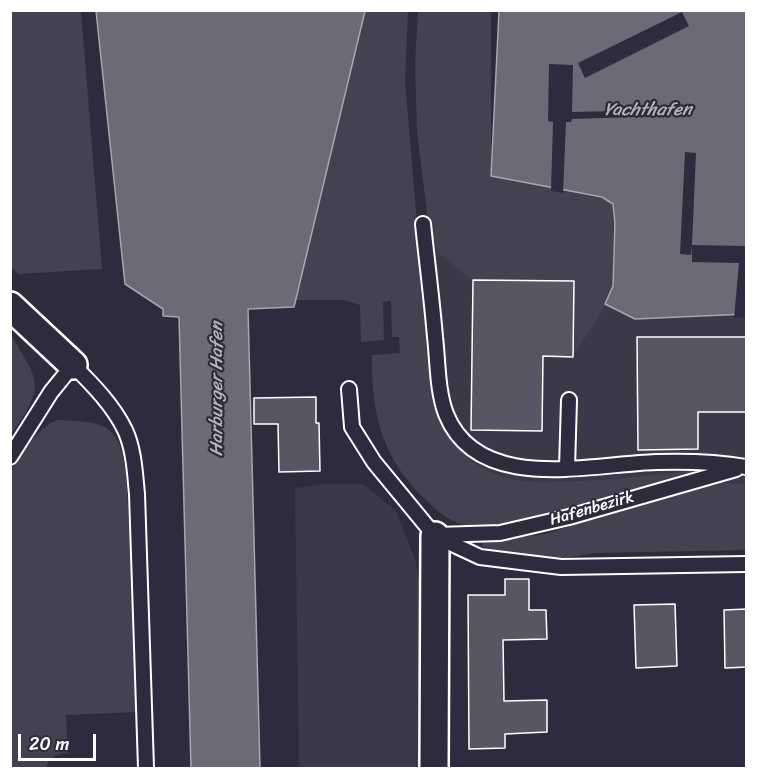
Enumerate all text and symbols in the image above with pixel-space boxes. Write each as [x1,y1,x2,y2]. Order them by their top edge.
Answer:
water label: Yachthafen [604,99,692,121]
water label: Harburger Hafen [206,322,228,456]
street label: Hafenbezirk [548,488,636,530]
scale bar [21,722,99,760]
text: 20 m [29,728,69,760]

